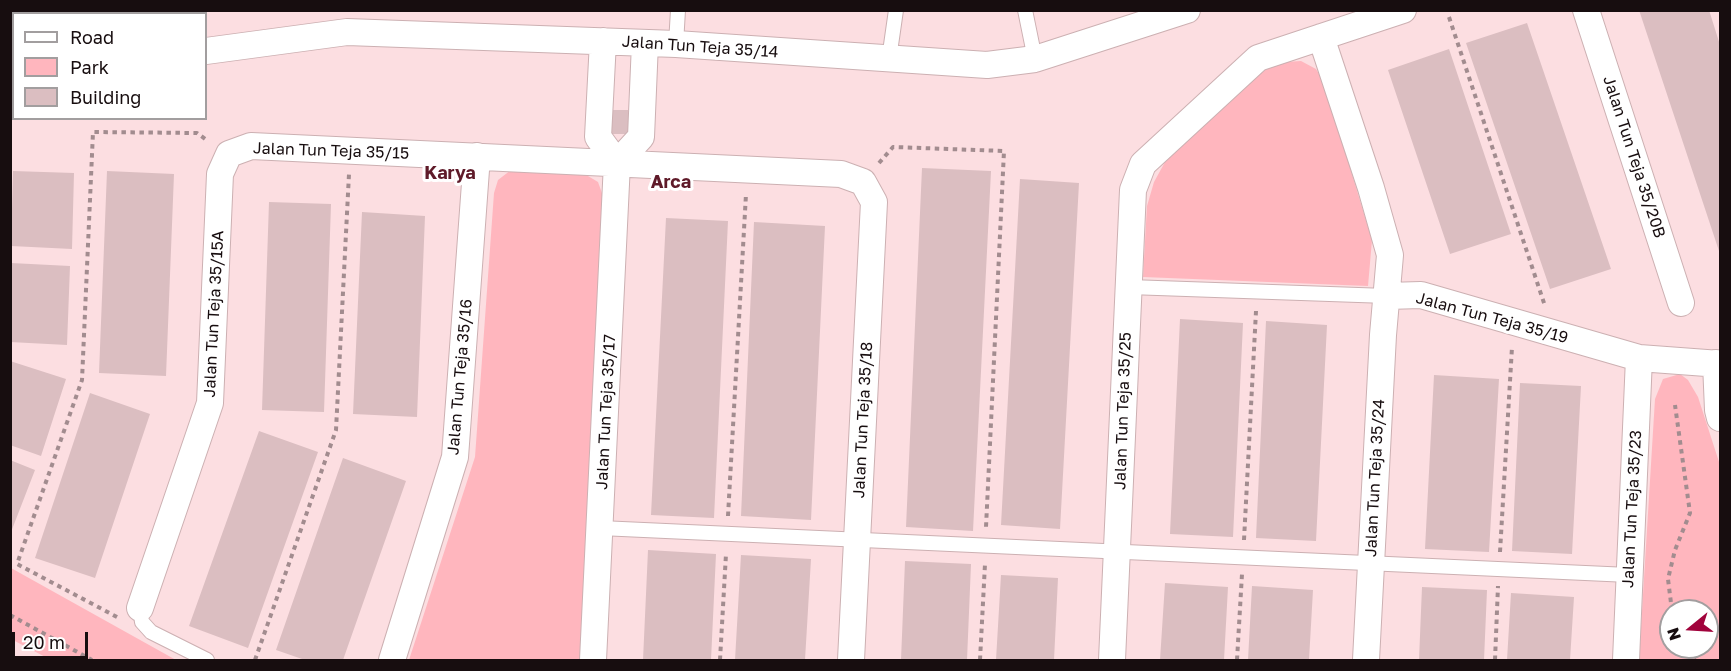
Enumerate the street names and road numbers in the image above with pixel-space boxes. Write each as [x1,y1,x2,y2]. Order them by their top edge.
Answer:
street label: Jalan Tun Teja 35/14 [621,32,779,62]
street label: Jalan Tun Teja 35/20B [1599,74,1669,240]
street label: Jalan Tun Teja 35/15 [253,139,409,163]
street label: Jalan Tun Teja 35/15A [200,230,228,398]
street label: Jalan Tun Teja 35/19 [1414,288,1570,348]
street label: Jalan Tun Teja 35/16 [444,298,476,456]
street label: Jalan Tun Teja 35/25 [1111,332,1135,490]
street label: Jalan Tun Teja 35/17 [592,334,620,490]
street label: Jalan Tun Teja 35/18 [849,341,877,499]
street label: Jalan Tun Teja 35/24 [1361,398,1389,558]
street label: Jalan Tun Teja 35/23 [1618,430,1646,588]

